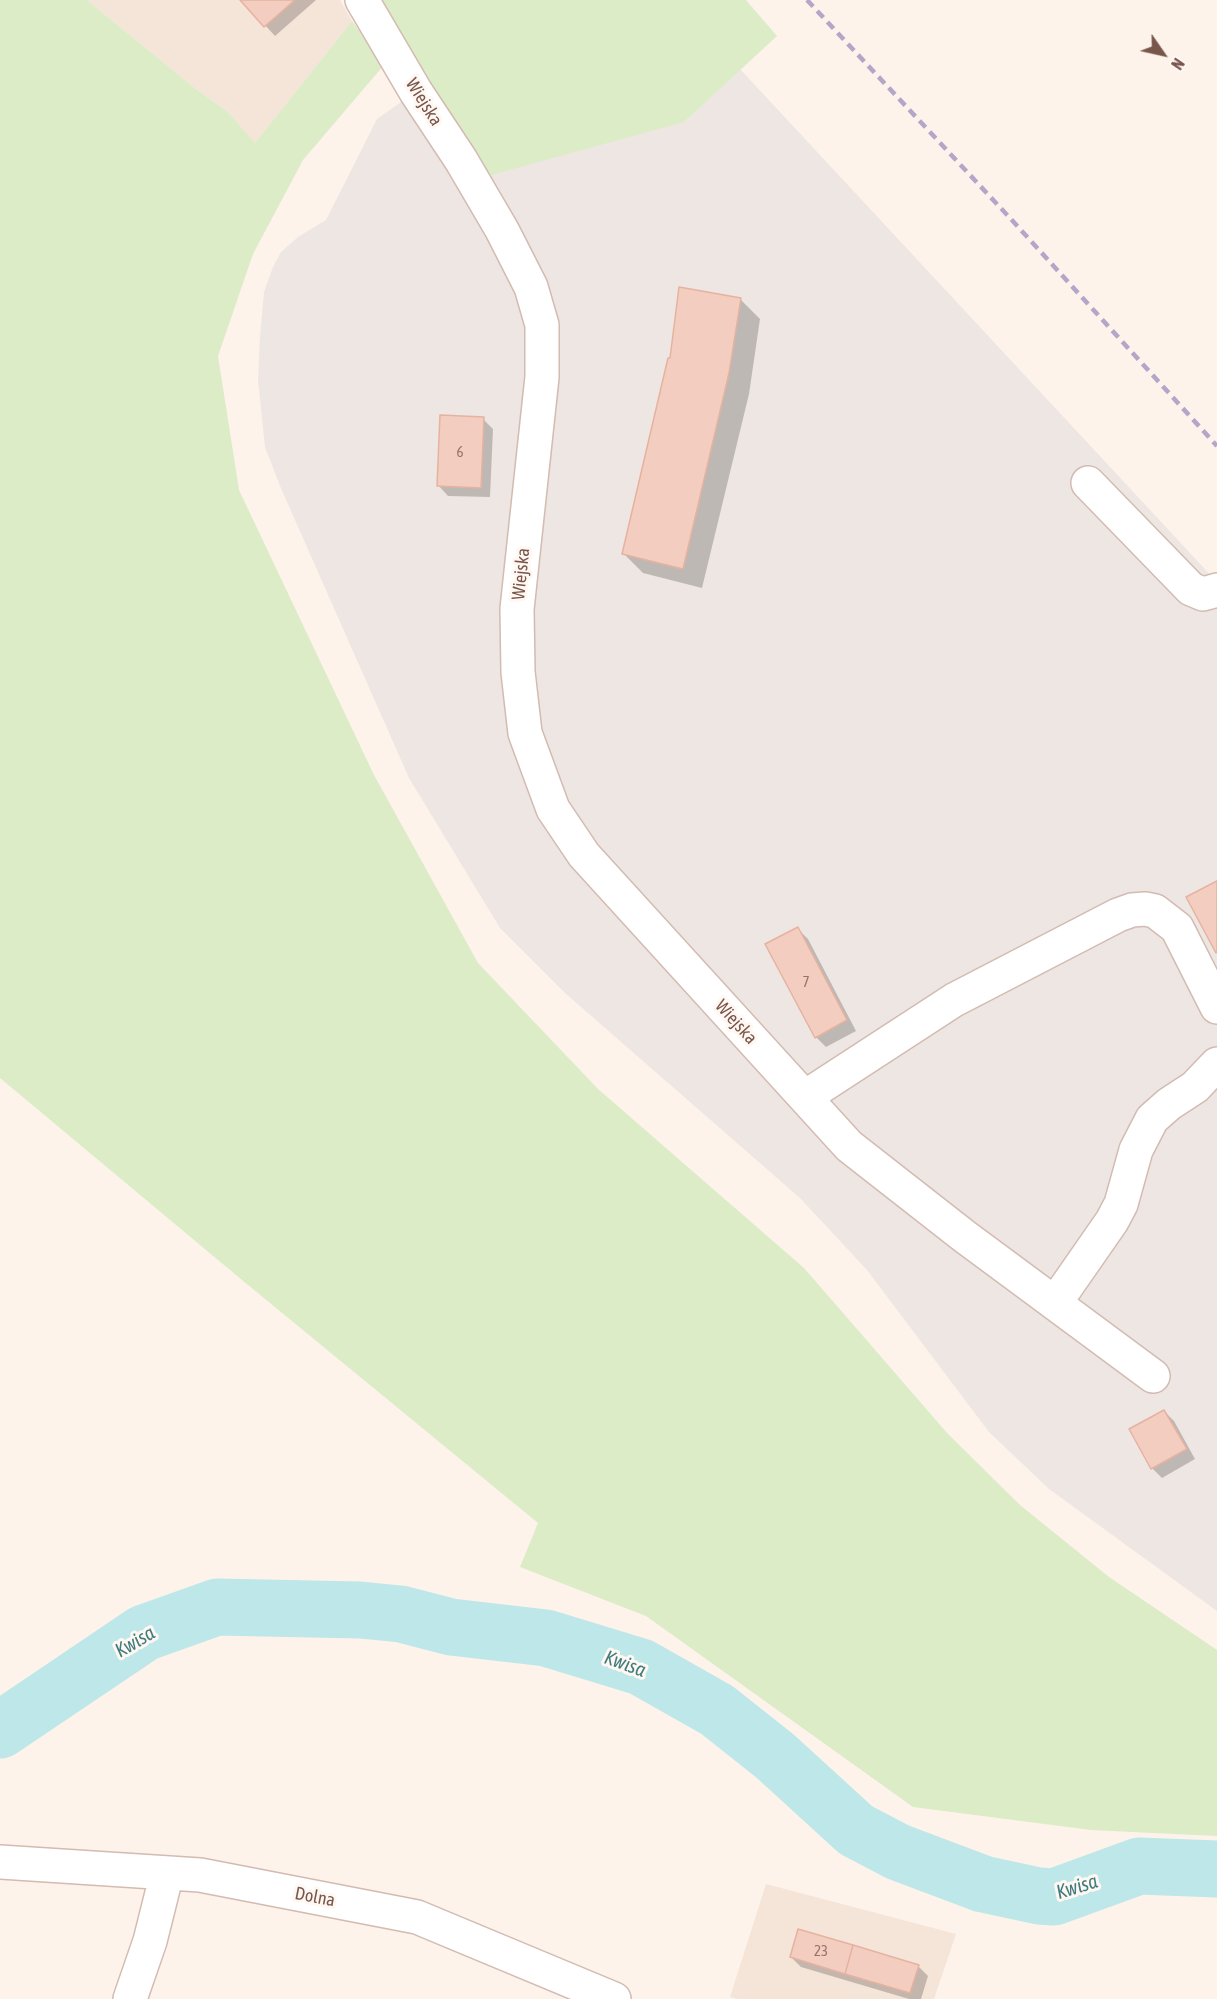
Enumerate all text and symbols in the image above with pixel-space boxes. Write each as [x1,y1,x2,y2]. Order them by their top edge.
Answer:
north arrow [1133,24,1193,84]
text: N [1168,55,1188,73]
street label: Wiejska [401,74,447,130]
house number: 6 [456,443,464,461]
street label: Wiejska [508,547,534,601]
house number: 7 [802,973,810,991]
street label: Wiejska [711,995,761,1049]
water label: Kwisa [111,1621,159,1663]
water label: Kwisa [601,1646,649,1682]
water label: Kwisa [1053,1869,1101,1905]
street label: Dolna [293,1883,337,1911]
house number: 23 [814,1942,828,1960]

